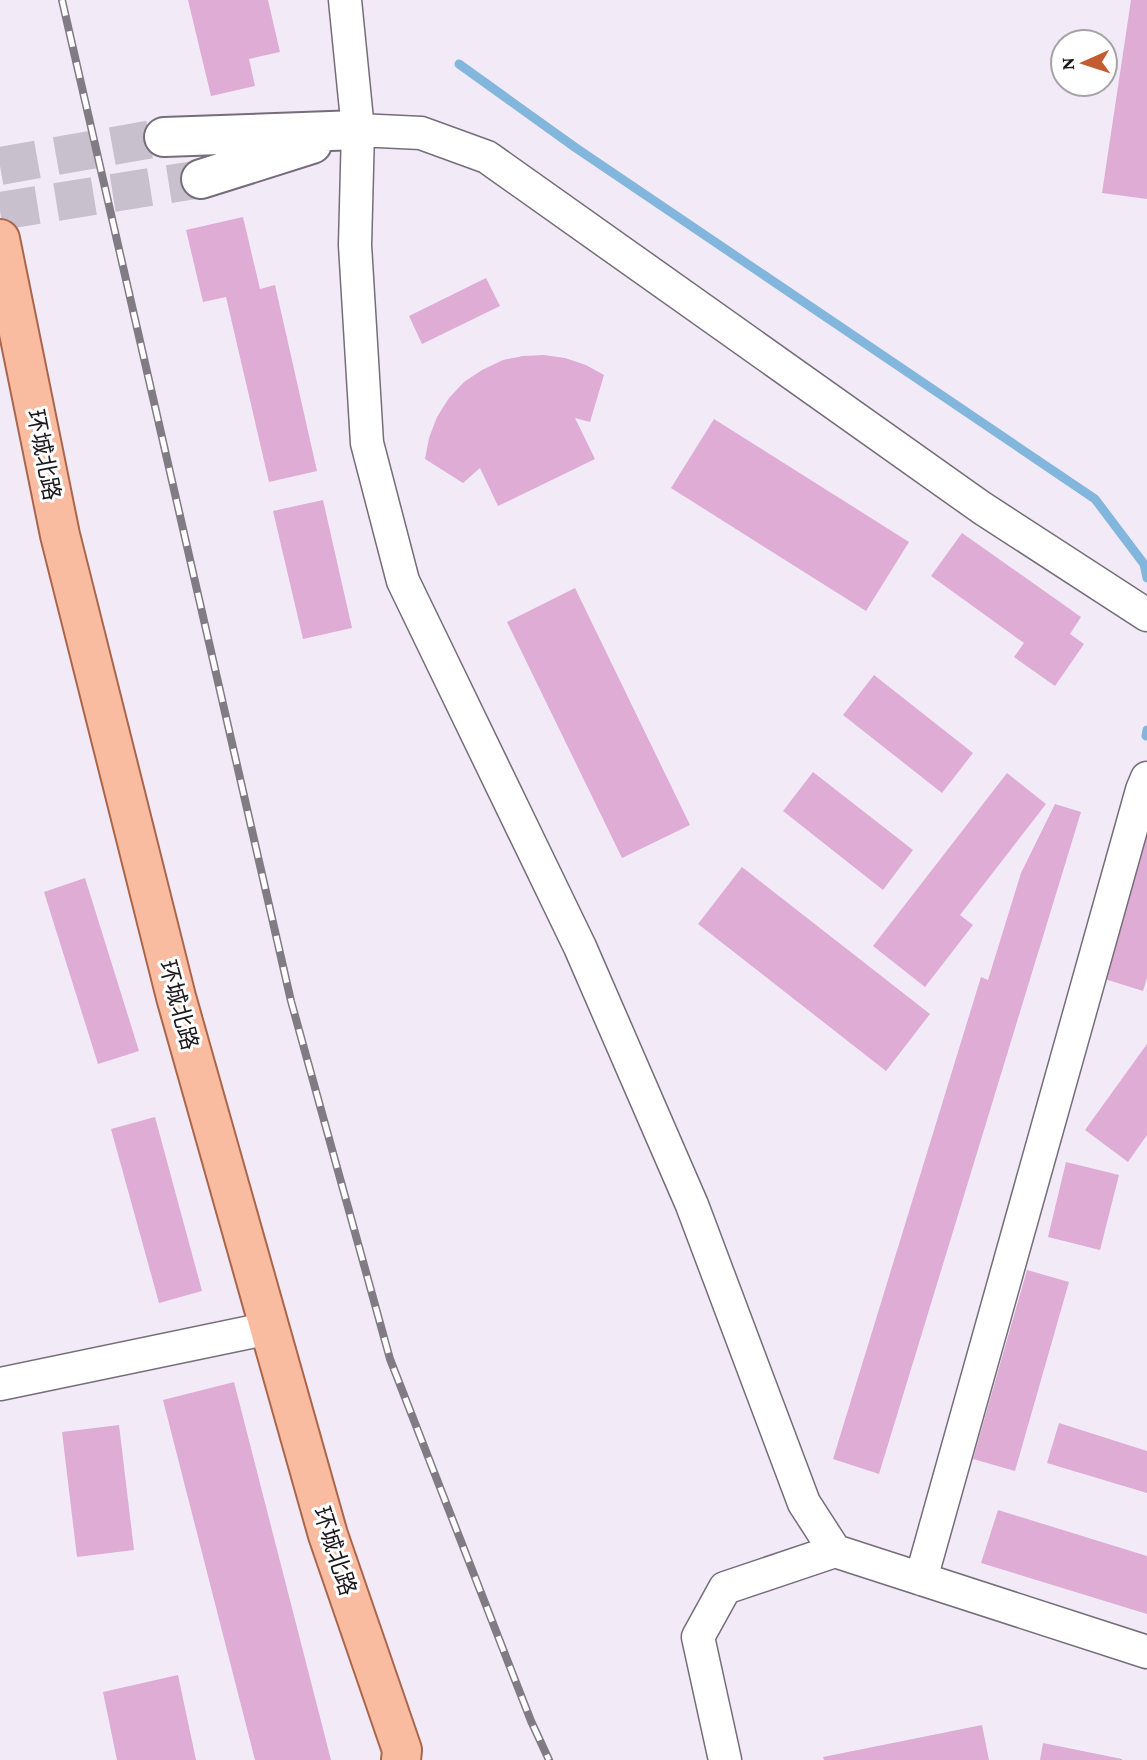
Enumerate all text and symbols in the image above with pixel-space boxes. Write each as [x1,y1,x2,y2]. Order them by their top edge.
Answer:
north arrow [1049,28,1119,98]
text: N [1057,57,1078,71]
street label: 环城北路 [22,407,66,503]
street label: 环城北路 [155,957,203,1053]
street label: 环城北路 [308,1503,362,1599]

